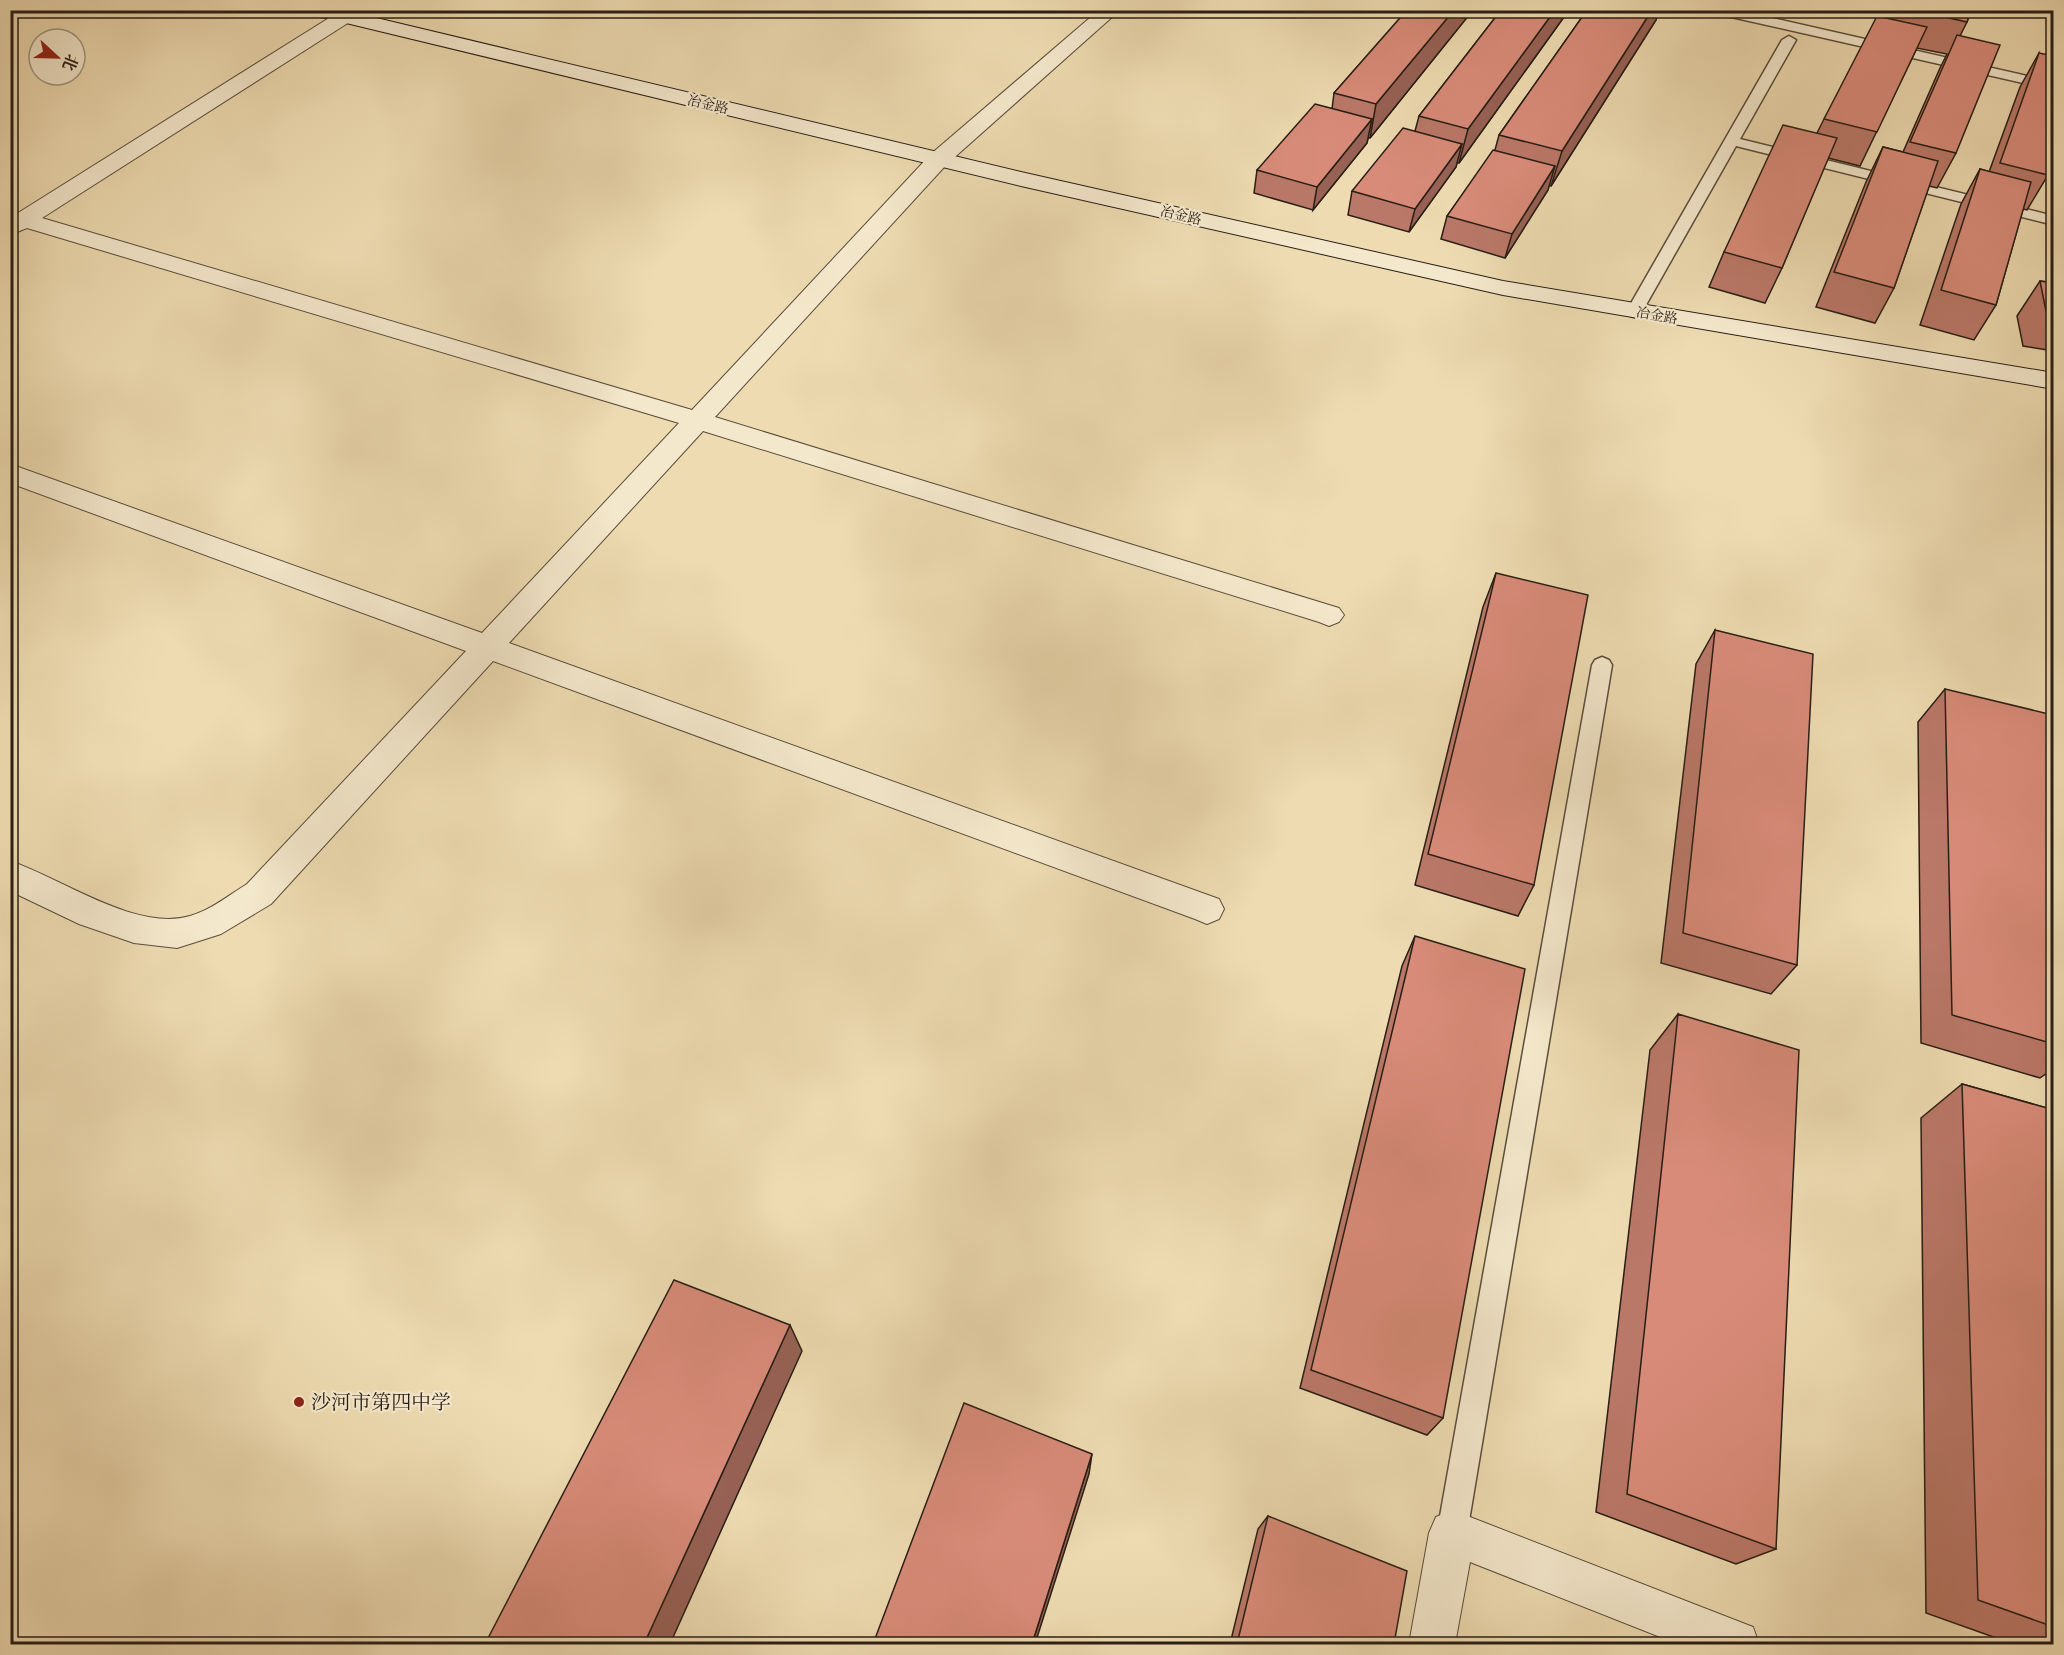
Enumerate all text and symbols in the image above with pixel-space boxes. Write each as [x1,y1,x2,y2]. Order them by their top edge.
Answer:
north arrow [27,27,87,87]
text: 北 [59,51,82,73]
street label: 冶金路 [686,91,730,117]
street label: 冶金路 [1159,202,1203,228]
street label: 冶金路 [1635,303,1679,328]
place label: 沙河市第四中学 [311,1390,451,1414]
marker: 沙河市第四中学 [292,1395,306,1409]

